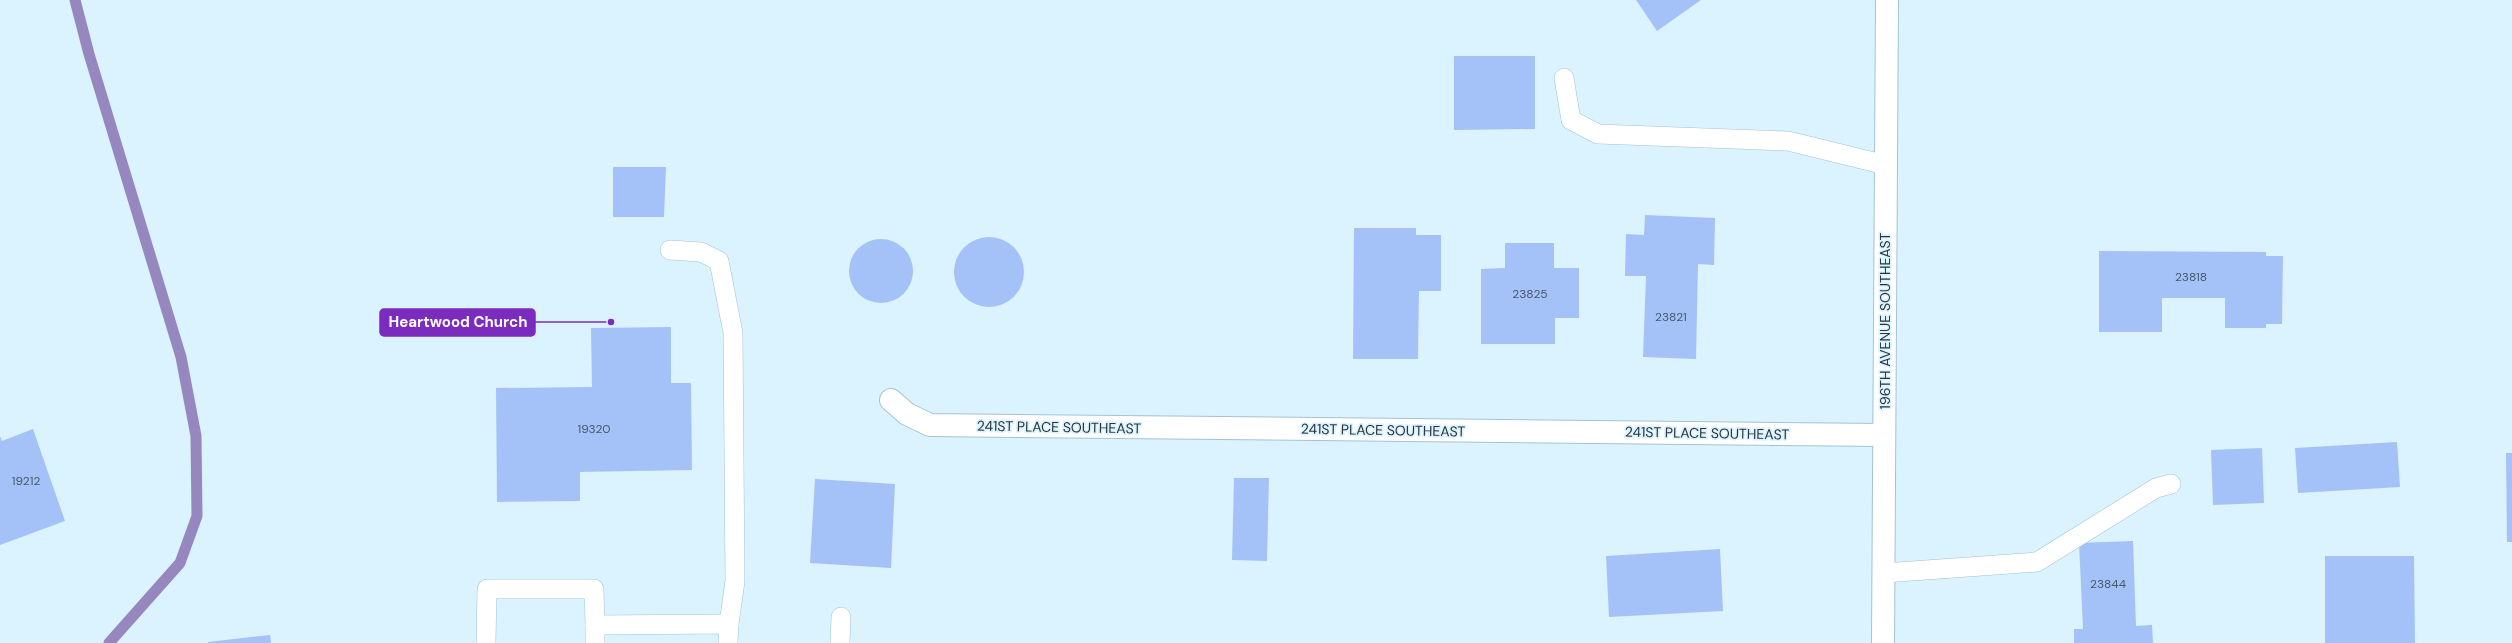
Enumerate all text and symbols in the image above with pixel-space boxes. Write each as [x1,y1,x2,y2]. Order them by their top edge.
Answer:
street label: 196TH AVENUE SOUTHEAST [1876,232,1894,409]
house number: 23818 [2175,269,2207,285]
house number: 23825 [1512,286,1548,302]
callout: Heartwood Church [380,309,535,336]
house number: 23821 [1655,309,1687,325]
text: Heartwood Church [389,312,527,332]
street label: 241ST PLACE SOUTHEAST [977,417,1142,437]
street label: 241ST PLACE SOUTHEAST [1301,420,1466,440]
house number: 19320 [577,421,611,437]
street label: 241ST PLACE SOUTHEAST [1625,423,1790,443]
house number: 19212 [12,473,40,489]
house number: 23844 [2090,576,2126,592]

